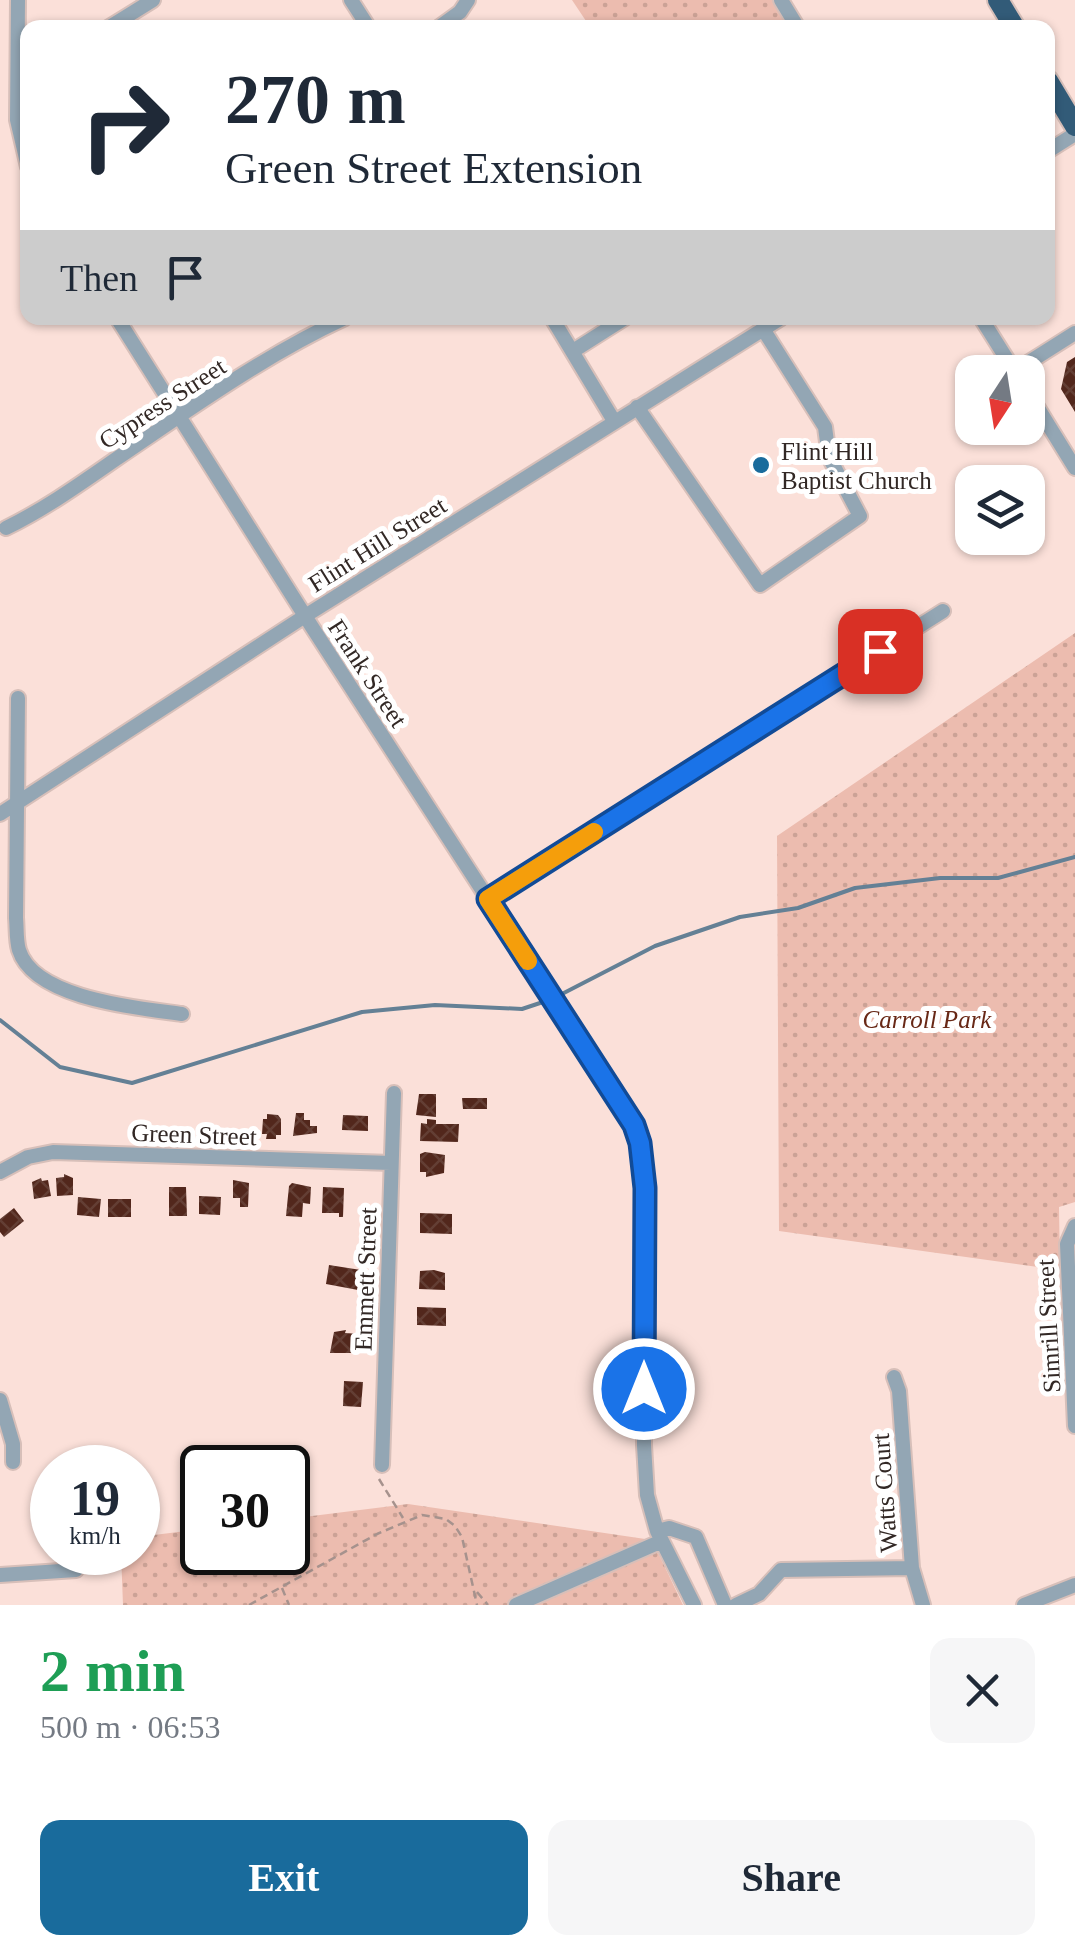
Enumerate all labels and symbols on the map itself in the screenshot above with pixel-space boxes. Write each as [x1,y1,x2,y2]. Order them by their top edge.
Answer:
street label: Cypress Street [94,353,231,454]
north arrow [955,355,1045,445]
place label: Flint Hill Baptist Church [781,438,932,494]
marker: Flint Hill Baptist Church [750,454,772,476]
street label: Flint Hill Street [304,491,451,597]
pin [838,609,923,694]
street label: Frank Street [323,614,412,732]
park label: Carroll Park [863,1006,992,1033]
street label: Green Street [131,1119,257,1150]
street label: Emmett Street [350,1207,382,1351]
street label: Simrill Street [1032,1258,1065,1394]
position arrow [592,1337,696,1441]
street label: Watts Court [867,1432,902,1554]
speed limit sign: 30 [180,1445,310,1575]

